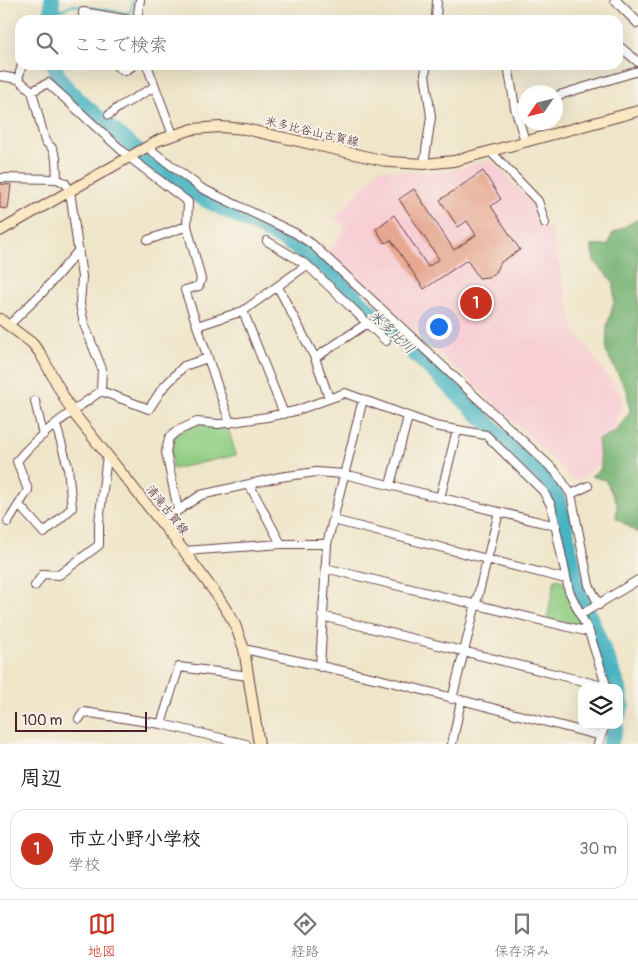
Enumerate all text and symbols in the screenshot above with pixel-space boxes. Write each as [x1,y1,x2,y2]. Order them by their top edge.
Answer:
search box [15,15,623,70]
icon: search [33,29,61,57]
text: ここで検索 [73,33,168,57]
north arrow [518,85,563,130]
street label: 米多比谷山古賀線 [264,114,360,150]
pin: 1 [460,284,492,322]
water label: 米多比川 [366,306,418,358]
your location [426,314,452,340]
street label: 清滝古賀線 [142,482,192,538]
map controls [578,684,623,729]
button: layers [578,684,623,729]
scale bar [15,709,148,732]
text: 100 m [22,712,62,729]
text: 周辺 [20,765,62,792]
text: 市立小野小学校 [68,827,201,851]
text: 1 [34,839,40,859]
text: 30 m [579,839,617,859]
text: 学校 [68,855,100,875]
tab: 地図 [88,910,116,960]
tab: 経路 [291,910,319,960]
tab: 保存済み [494,910,550,960]

